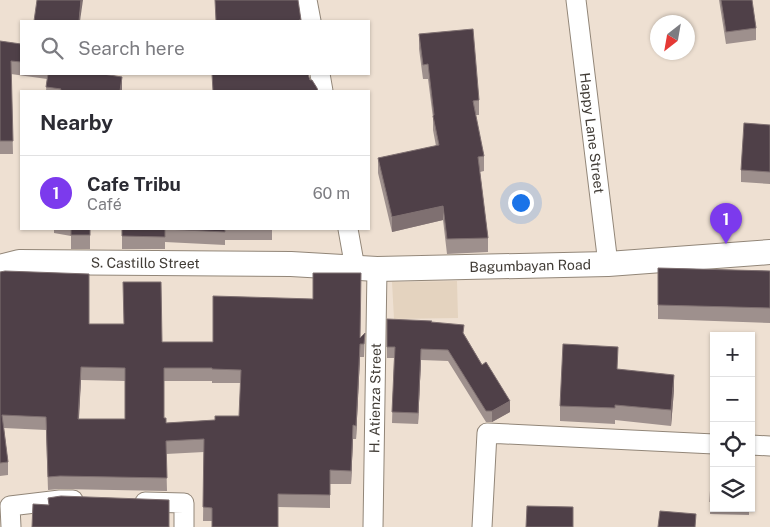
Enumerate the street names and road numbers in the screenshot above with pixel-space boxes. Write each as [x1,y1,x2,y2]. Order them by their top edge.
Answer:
street label: Happy Lane Street [577,72,607,194]
street label: S. Castillo Street [91,255,200,271]
street label: Bagumbayan Road [469,256,591,275]
street label: H. Atienza Street [366,343,384,453]

